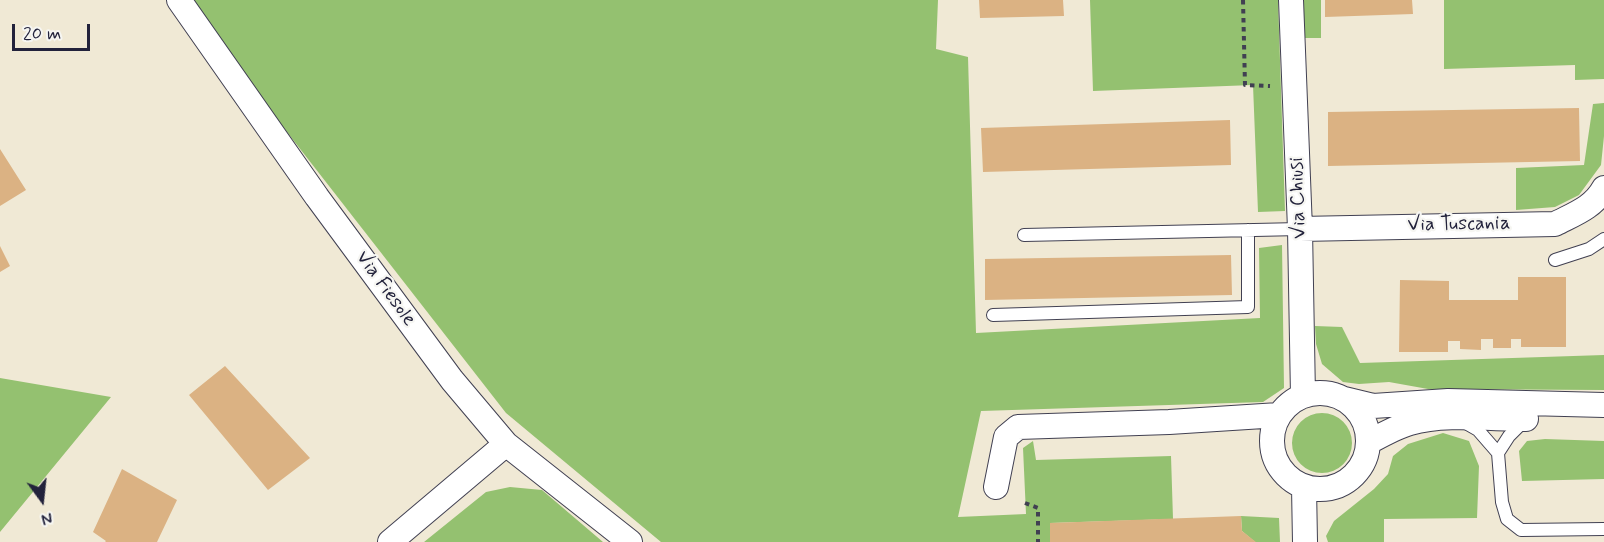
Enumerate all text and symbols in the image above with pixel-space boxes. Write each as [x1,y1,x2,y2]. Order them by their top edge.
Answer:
scale bar [15,12,93,50]
text: 20 m [23,22,61,46]
street label: Via Chiusi [1286,157,1312,239]
street label: Via Tuscania [1407,212,1511,238]
street label: Via Fiesole [350,247,420,331]
north arrow [12,470,72,530]
text: N [39,506,55,529]

